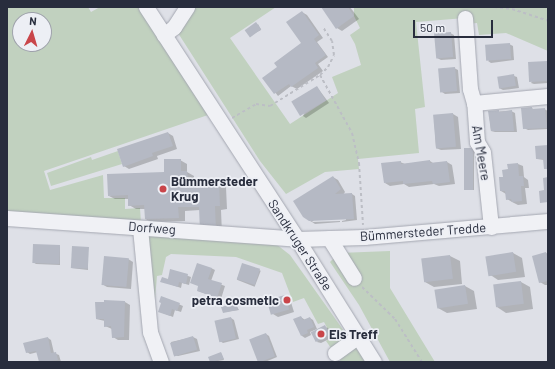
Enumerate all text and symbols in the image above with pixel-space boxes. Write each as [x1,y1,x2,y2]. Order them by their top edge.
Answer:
north arrow [12,12,52,52]
scale bar [415,12,495,38]
text: N [29,14,37,27]
text: 50 m [420,20,445,34]
street label: Am Meere [468,124,494,182]
place label: Bümmersteder Krug [171,174,258,205]
marker: Bümmersteder Krug [158,184,168,194]
street label: Sandkruger Straße [265,197,335,293]
street label: Dorfweg [128,219,176,237]
street label: Bümmersteder Tredde [359,220,487,244]
place label: petra cosmetic [192,292,279,308]
marker: petra cosmetic [282,295,292,305]
place label: Eis Treff [329,326,378,342]
marker: Eis Treff [316,329,326,339]

